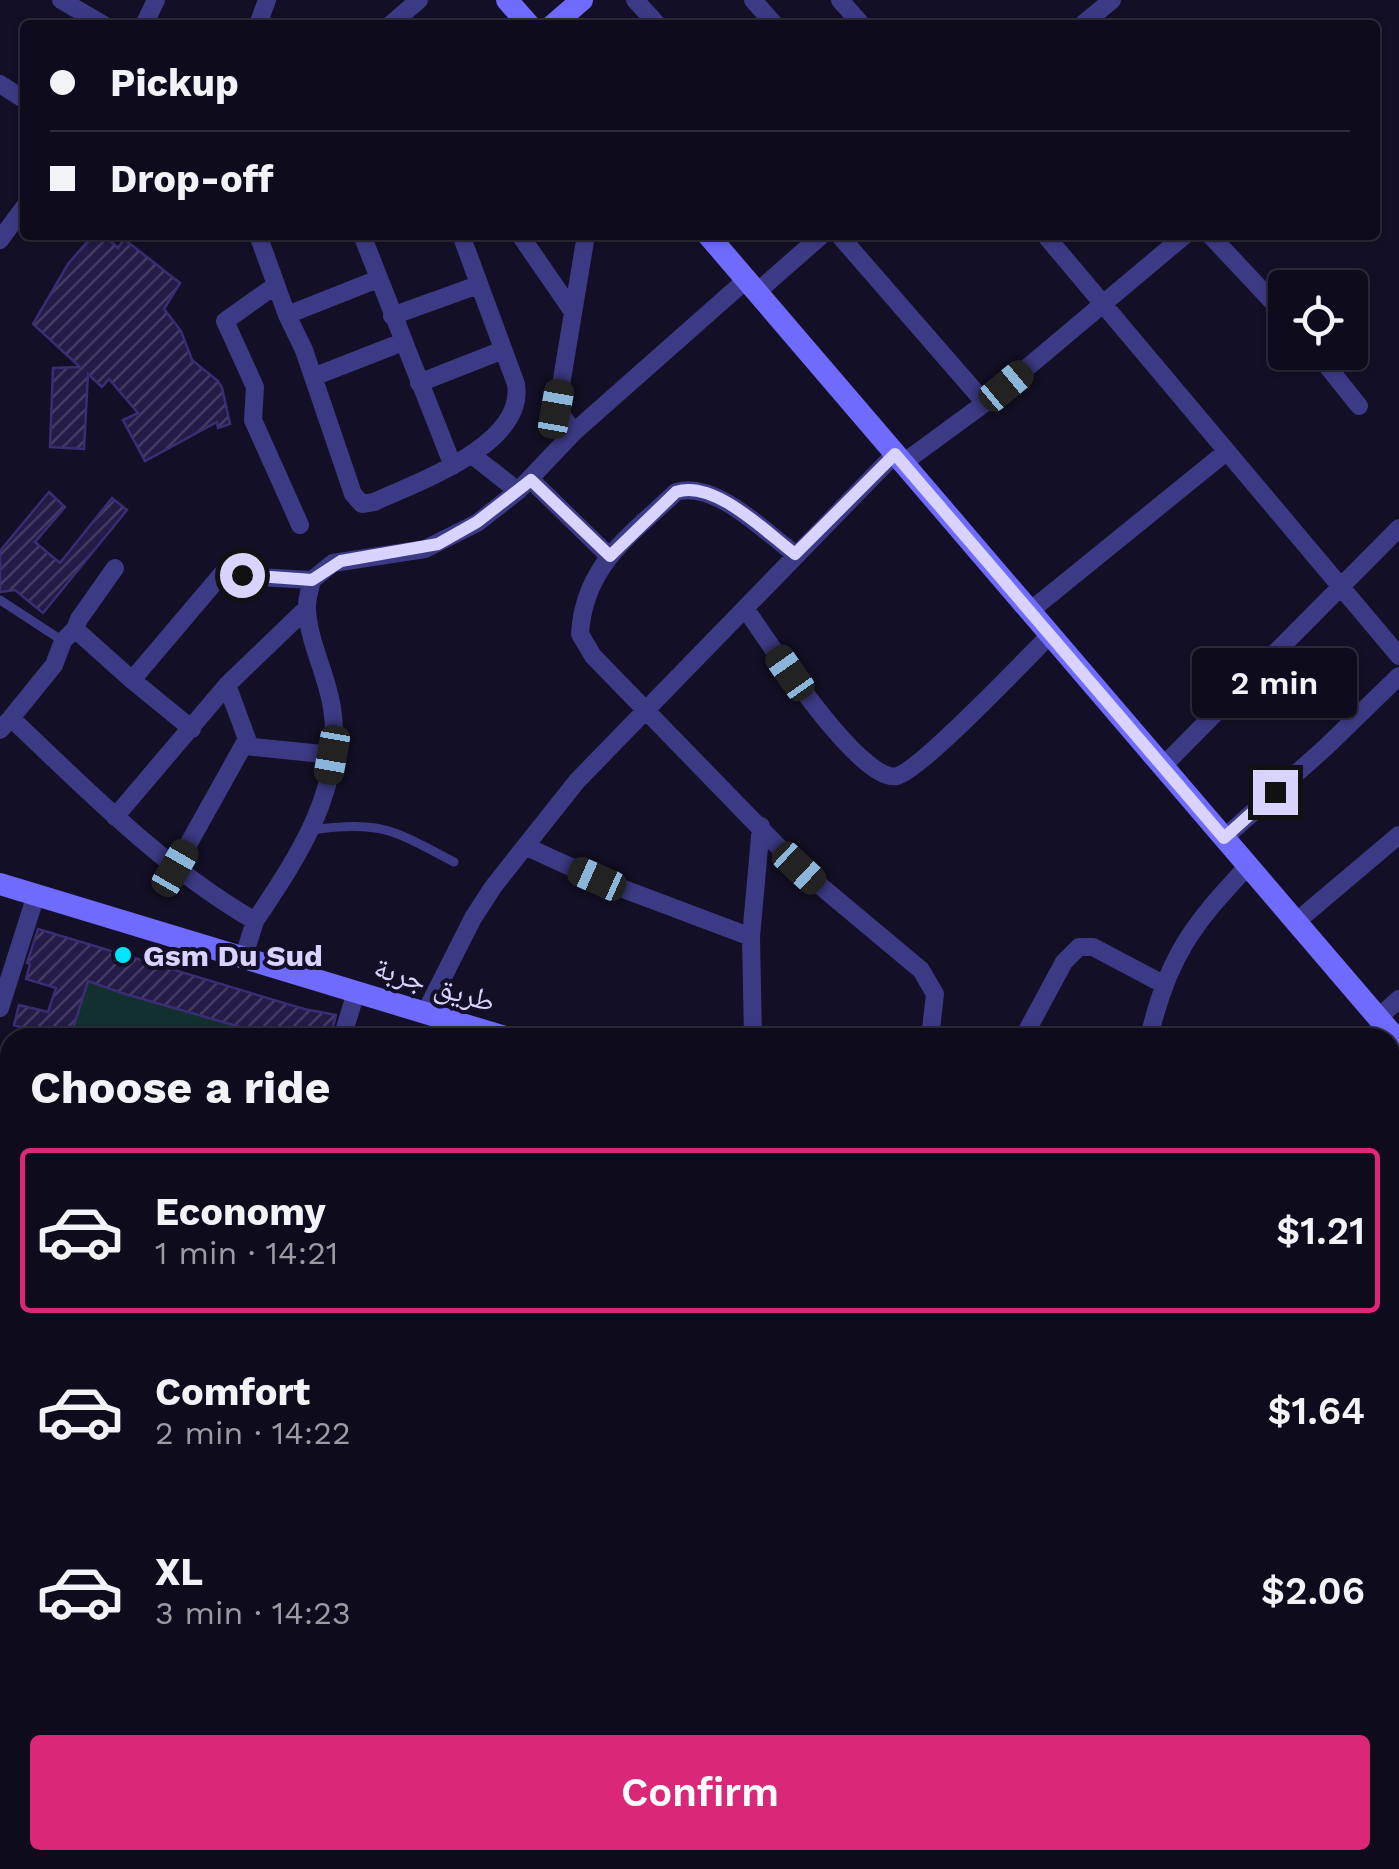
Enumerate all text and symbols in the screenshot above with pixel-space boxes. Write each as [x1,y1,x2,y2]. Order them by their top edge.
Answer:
text: Pickup [110,61,239,105]
text: Drop-off [110,157,274,201]
map controls [1268,270,1368,370]
button: locate [1268,270,1368,370]
car [973,355,1039,417]
car [536,377,576,441]
route start [220,553,265,598]
car [761,640,819,706]
callout: 2 min [1192,647,1358,717]
text: 2 min [1231,664,1318,702]
car [312,723,352,787]
route end [1253,770,1298,815]
car [147,835,203,901]
car [767,837,831,899]
car [563,853,631,905]
place label: Gsm Du Sud [143,938,323,973]
marker: Gsm Du Sud [112,944,134,966]
street label: طريق جربة [370,949,500,1020]
text: Choose a ride [30,1061,330,1114]
icon: car [35,1186,125,1276]
text: Economy [155,1190,326,1234]
text: $1.21 [1276,1209,1365,1253]
text: 1 min · 14:21 [155,1234,338,1272]
icon: car [35,1366,125,1456]
text: Comfort [155,1370,310,1414]
text: $1.64 [1267,1389,1365,1433]
text: 2 min · 14:22 [155,1414,351,1452]
icon: car [35,1546,125,1636]
text: XL [155,1550,203,1594]
text: $2.06 [1261,1569,1365,1613]
text: 3 min · 14:23 [155,1594,351,1632]
button: Confirm [30,1735,1370,1850]

